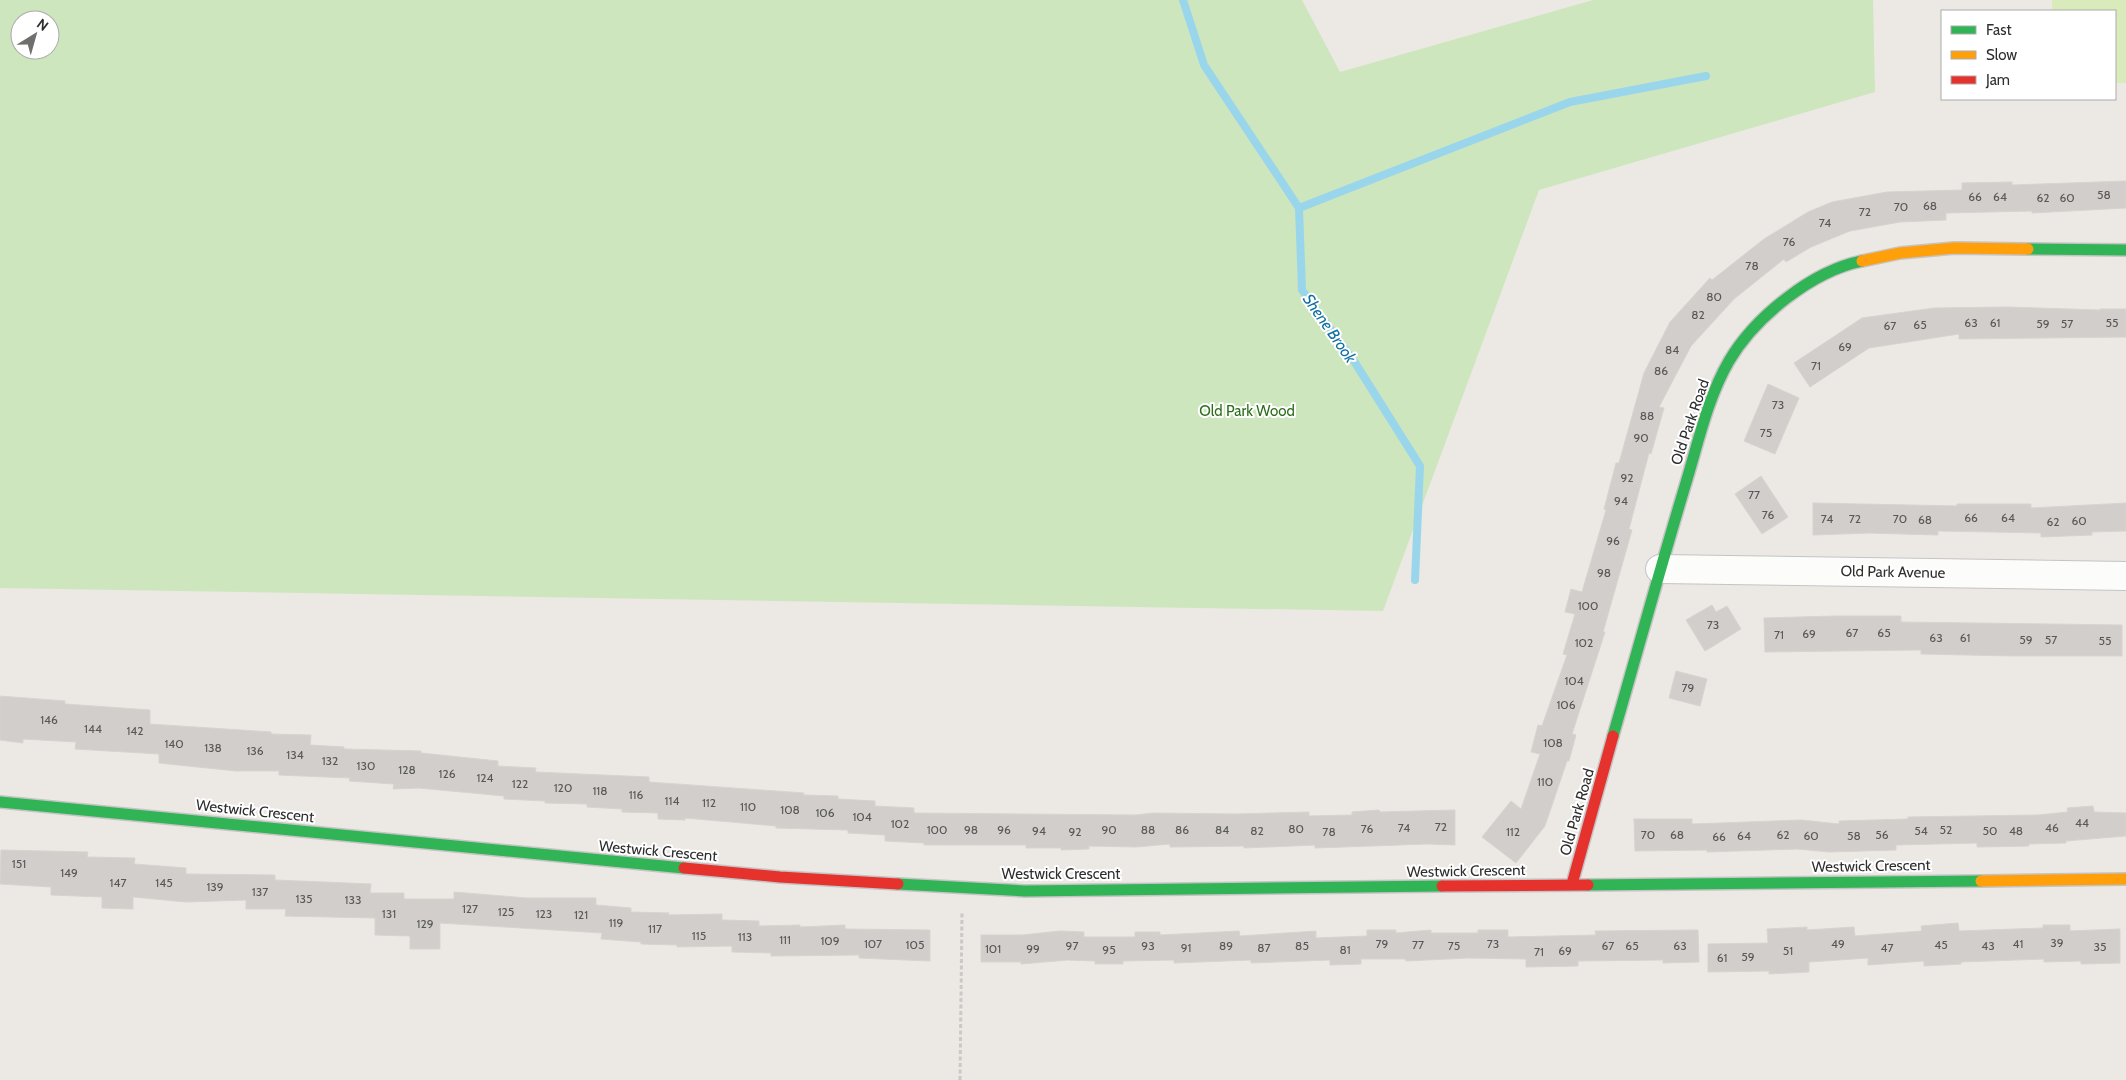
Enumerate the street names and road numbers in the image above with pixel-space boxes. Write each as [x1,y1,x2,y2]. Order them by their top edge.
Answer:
street label: Old Park Road [1667,377,1713,467]
street label: Old Park Avenue [1841,562,1946,582]
street label: Old Park Road [1556,766,1598,858]
street label: Westwick Crescent [195,796,315,826]
street label: Westwick Crescent [598,837,718,865]
street label: Westwick Crescent [1811,856,1931,876]
street label: Westwick Crescent [1406,861,1526,881]
street label: Westwick Crescent [1002,865,1120,883]

